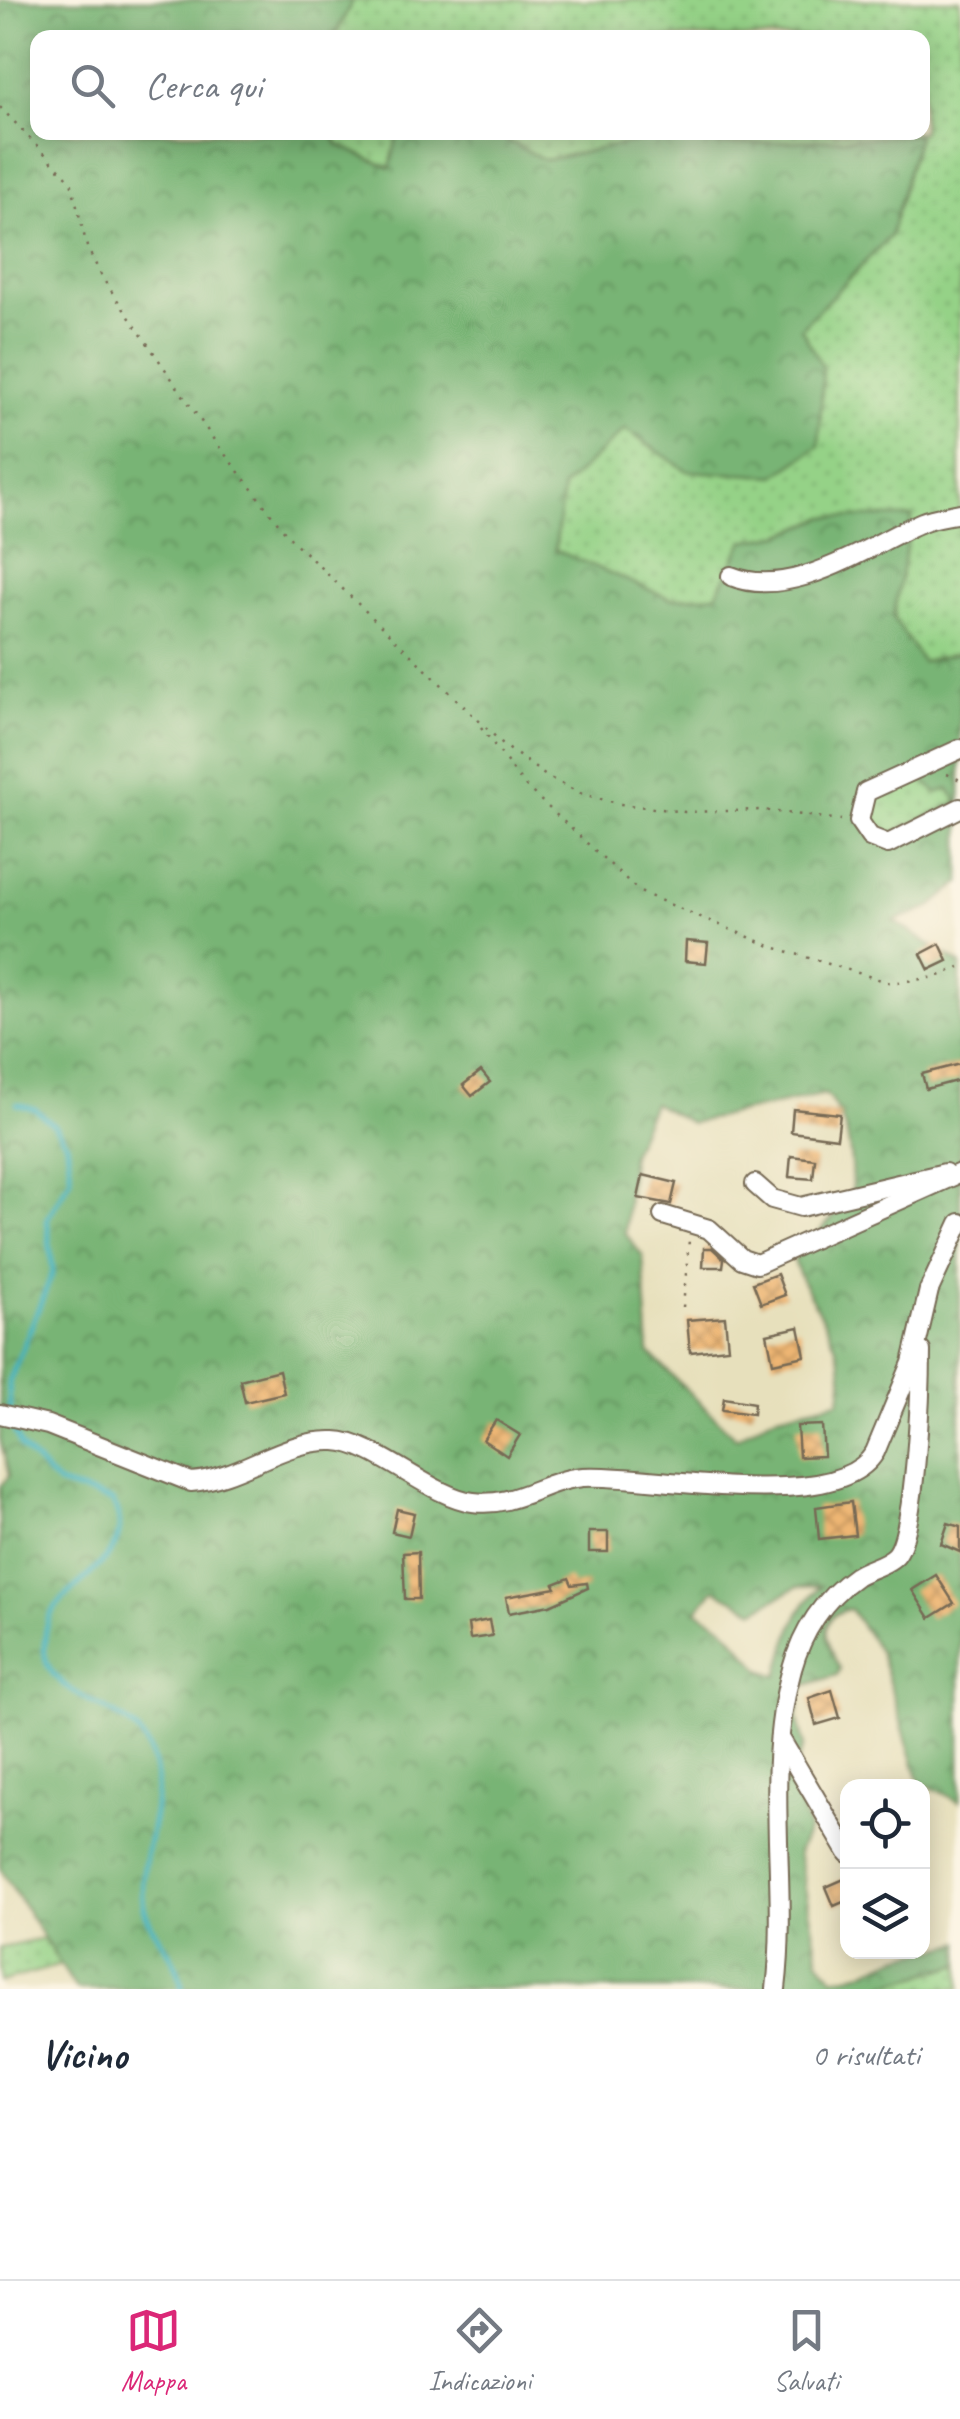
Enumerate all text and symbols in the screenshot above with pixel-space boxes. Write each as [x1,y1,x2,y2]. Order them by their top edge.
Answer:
search box [30,30,930,140]
icon: search [65,58,120,113]
text: Cerca qui [145,62,262,109]
map controls [840,1779,930,1959]
button: locate [840,1779,930,1869]
button: layers [840,1869,930,1959]
text: Vicino [40,2028,127,2081]
text: 0 risultati [812,2034,920,2075]
tab: Mappa [121,2303,186,2398]
tab: Indicazioni [428,2303,531,2398]
tab: Salvati [774,2303,839,2398]

